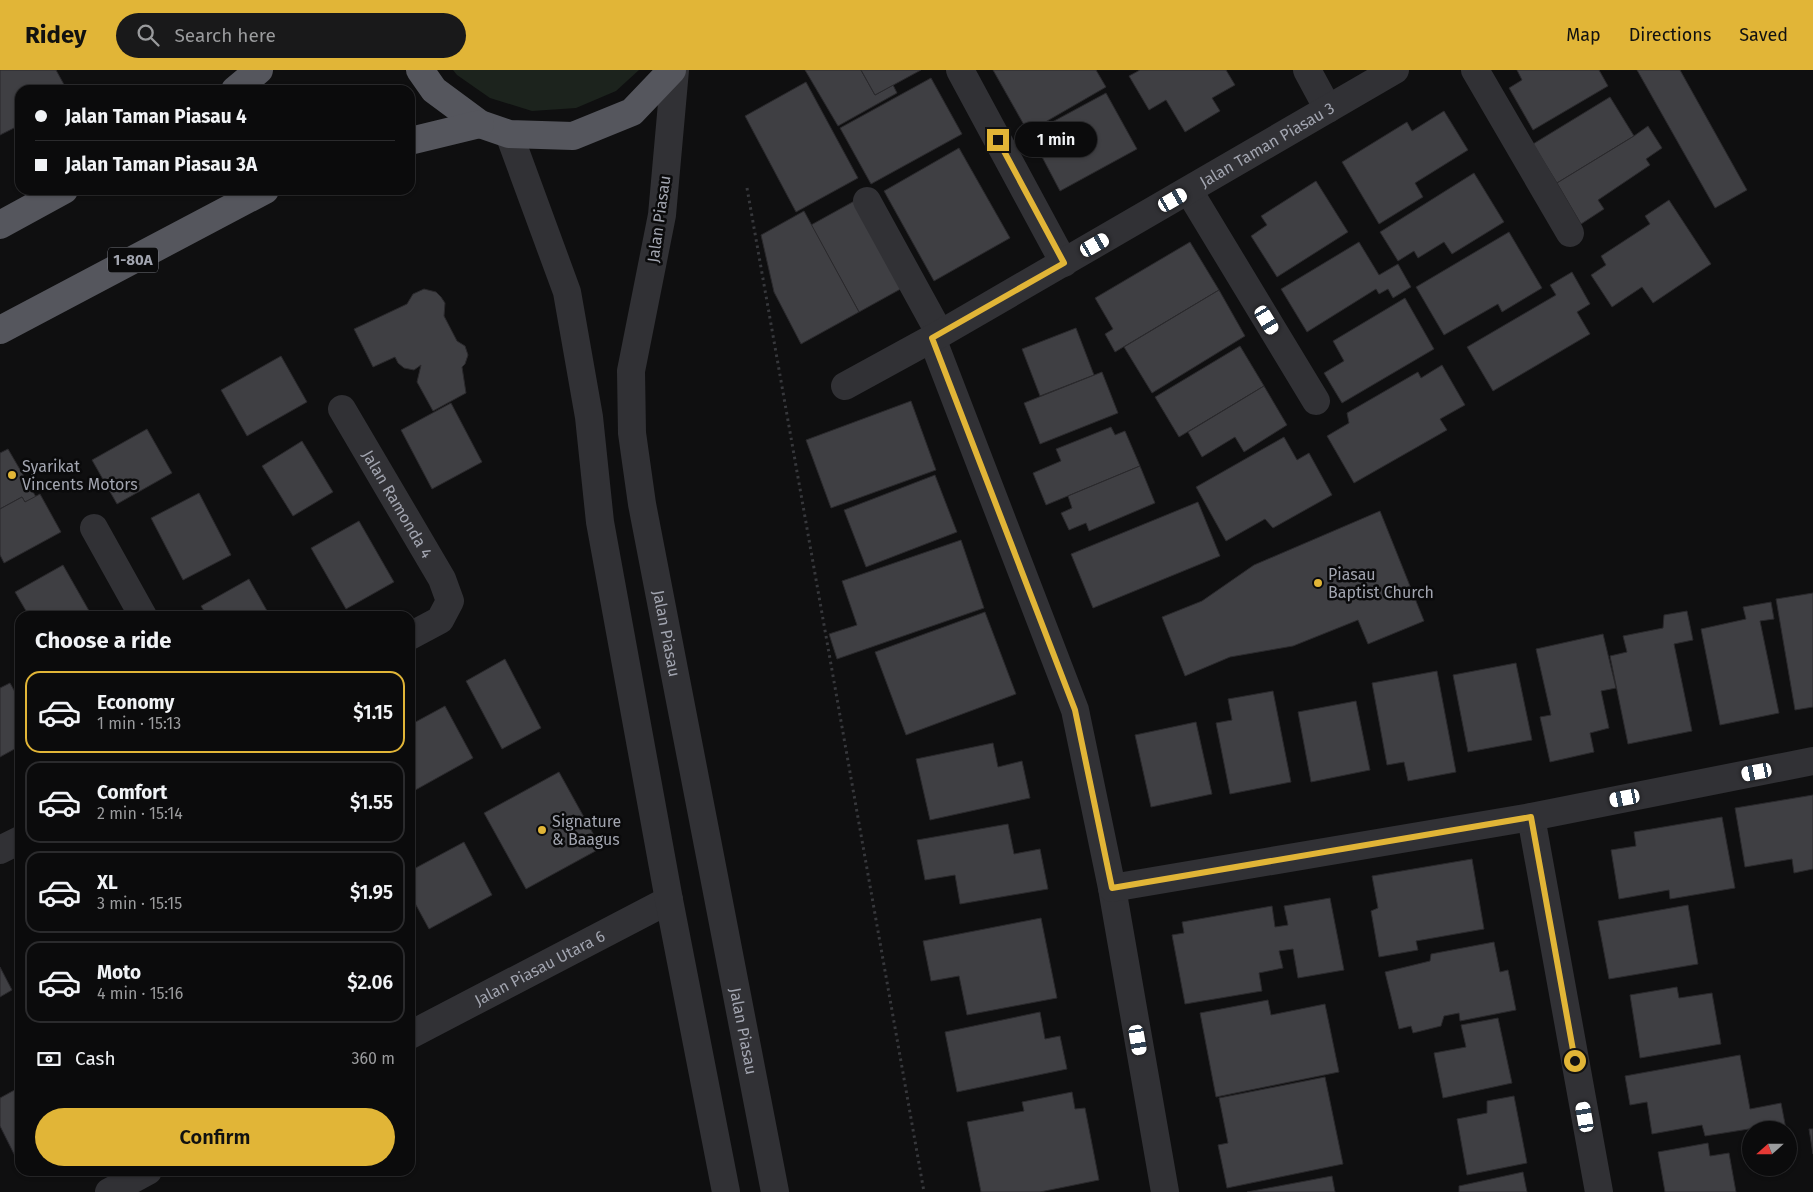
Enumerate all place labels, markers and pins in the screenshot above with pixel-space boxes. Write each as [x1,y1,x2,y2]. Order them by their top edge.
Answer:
place label: Syarikat Vincents Motors [22,457,138,494]
marker: Syarikat Vincents Motors [6,469,18,481]
place label: Piasau Baptist Church [1328,565,1434,602]
marker: Piasau Baptist Church [1312,577,1324,589]
place label: Signature & Baagus [552,812,621,849]
marker: Signature & Baagus [536,824,548,836]

